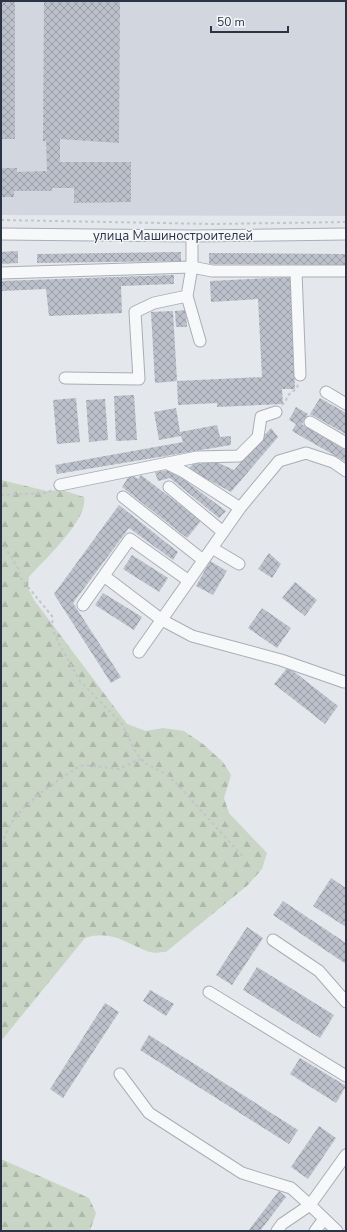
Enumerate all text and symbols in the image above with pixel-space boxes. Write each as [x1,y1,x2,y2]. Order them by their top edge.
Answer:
scale bar [211,8,288,34]
text: 50 m [217,14,245,30]
street label: улица Машиностроителей [93,227,253,245]

